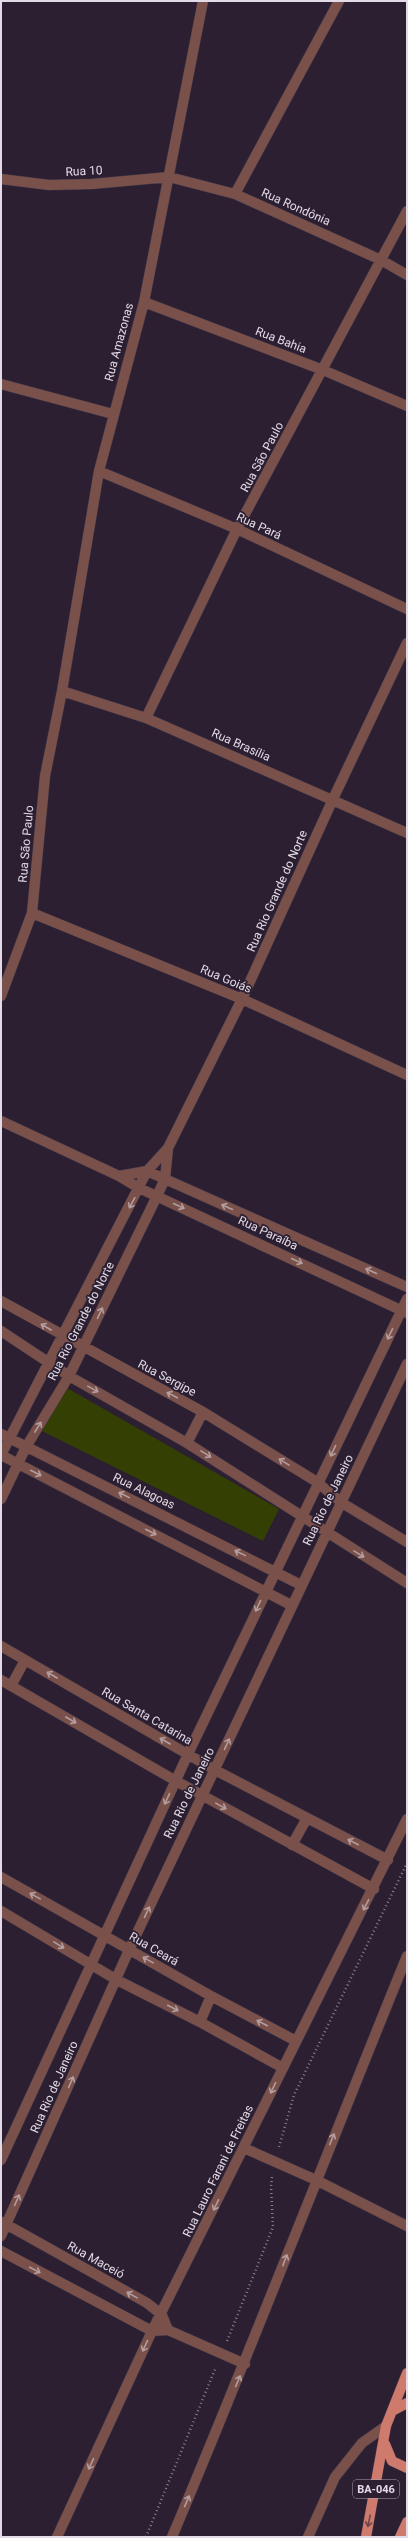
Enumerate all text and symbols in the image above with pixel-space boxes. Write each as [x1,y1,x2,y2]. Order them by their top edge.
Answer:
street label: Rua 10 [65,163,103,179]
street label: Rua Rondônia [259,186,333,228]
street label: Rua Amazonas [102,301,136,383]
street label: Rua Bahia [253,324,309,356]
street label: Rua São Paulo [238,419,286,494]
street label: Rua Pará [234,510,284,542]
street label: Rua Brasília [209,726,273,764]
street label: Rua São Paulo [16,805,36,883]
street label: Rua Rio Grande do Norte [244,828,310,954]
street label: Rua Goiás [198,962,254,996]
one-way arrow [127,1197,135,1209]
one-way arrow [172,1203,184,1210]
one-way arrow [221,1203,233,1210]
street label: Rua Paraíba [236,1213,300,1253]
one-way arrow [290,1258,302,1265]
street label: Rua Rio Grande do Norte [45,1259,117,1383]
one-way arrow [366,1267,378,1274]
one-way arrow [97,1307,104,1319]
one-way arrow [40,1322,52,1330]
one-way arrow [386,1328,393,1340]
street label: Rua Sergipe [136,1357,198,1399]
one-way arrow [87,1386,99,1394]
one-way arrow [166,1391,178,1399]
one-way arrow [34,1422,42,1433]
one-way arrow [329,1444,336,1456]
one-way arrow [200,1450,211,1458]
street label: Rua Rio de Janeiro [300,1452,356,1548]
one-way arrow [278,1457,290,1465]
one-way arrow [30,1469,42,1477]
street label: Rua Alagoas [111,1470,177,1512]
one-way arrow [118,1491,130,1498]
one-way arrow [145,1529,157,1537]
one-way arrow [235,1549,247,1556]
one-way arrow [353,1550,365,1558]
one-way arrow [254,1599,261,1611]
one-way arrow [46,1671,58,1679]
street label: Rua Santa Catarina [99,1684,195,1748]
one-way arrow [65,1717,77,1725]
one-way arrow [159,1736,171,1744]
one-way arrow [224,1738,231,1750]
street label: Rua Rio de Janeiro [161,1745,217,1841]
one-way arrow [163,1793,170,1805]
one-way arrow [214,1802,226,1810]
one-way arrow [347,1838,359,1845]
one-way arrow [29,1891,41,1899]
one-way arrow [362,1899,369,1911]
one-way arrow [144,1906,151,1918]
street label: Rua Ceará [127,1929,181,1969]
one-way arrow [53,1942,65,1950]
one-way arrow [142,1956,154,1964]
one-way arrow [166,2005,178,2012]
one-way arrow [256,2018,268,2026]
street label: Rua Rio de Janeiro [27,2039,81,2135]
one-way arrow [68,2076,75,2088]
one-way arrow [269,2082,276,2094]
street label: Rua Lauro Farani de Freitas [180,2103,256,2239]
one-way arrow [329,2134,337,2146]
one-way arrow [14,2195,21,2207]
one-way arrow [212,2199,219,2211]
street label: Rua Maceió [65,2239,127,2281]
one-way arrow [282,2255,289,2267]
one-way arrow [29,2266,41,2274]
one-way arrow [126,2290,138,2298]
one-way arrow [141,2340,148,2352]
one-way arrow [234,2376,242,2388]
one-way arrow [87,2458,94,2470]
road number: BA-046 [353,2480,399,2498]
one-way arrow [184,2496,191,2508]
one-way arrow [365,2514,373,2527]

